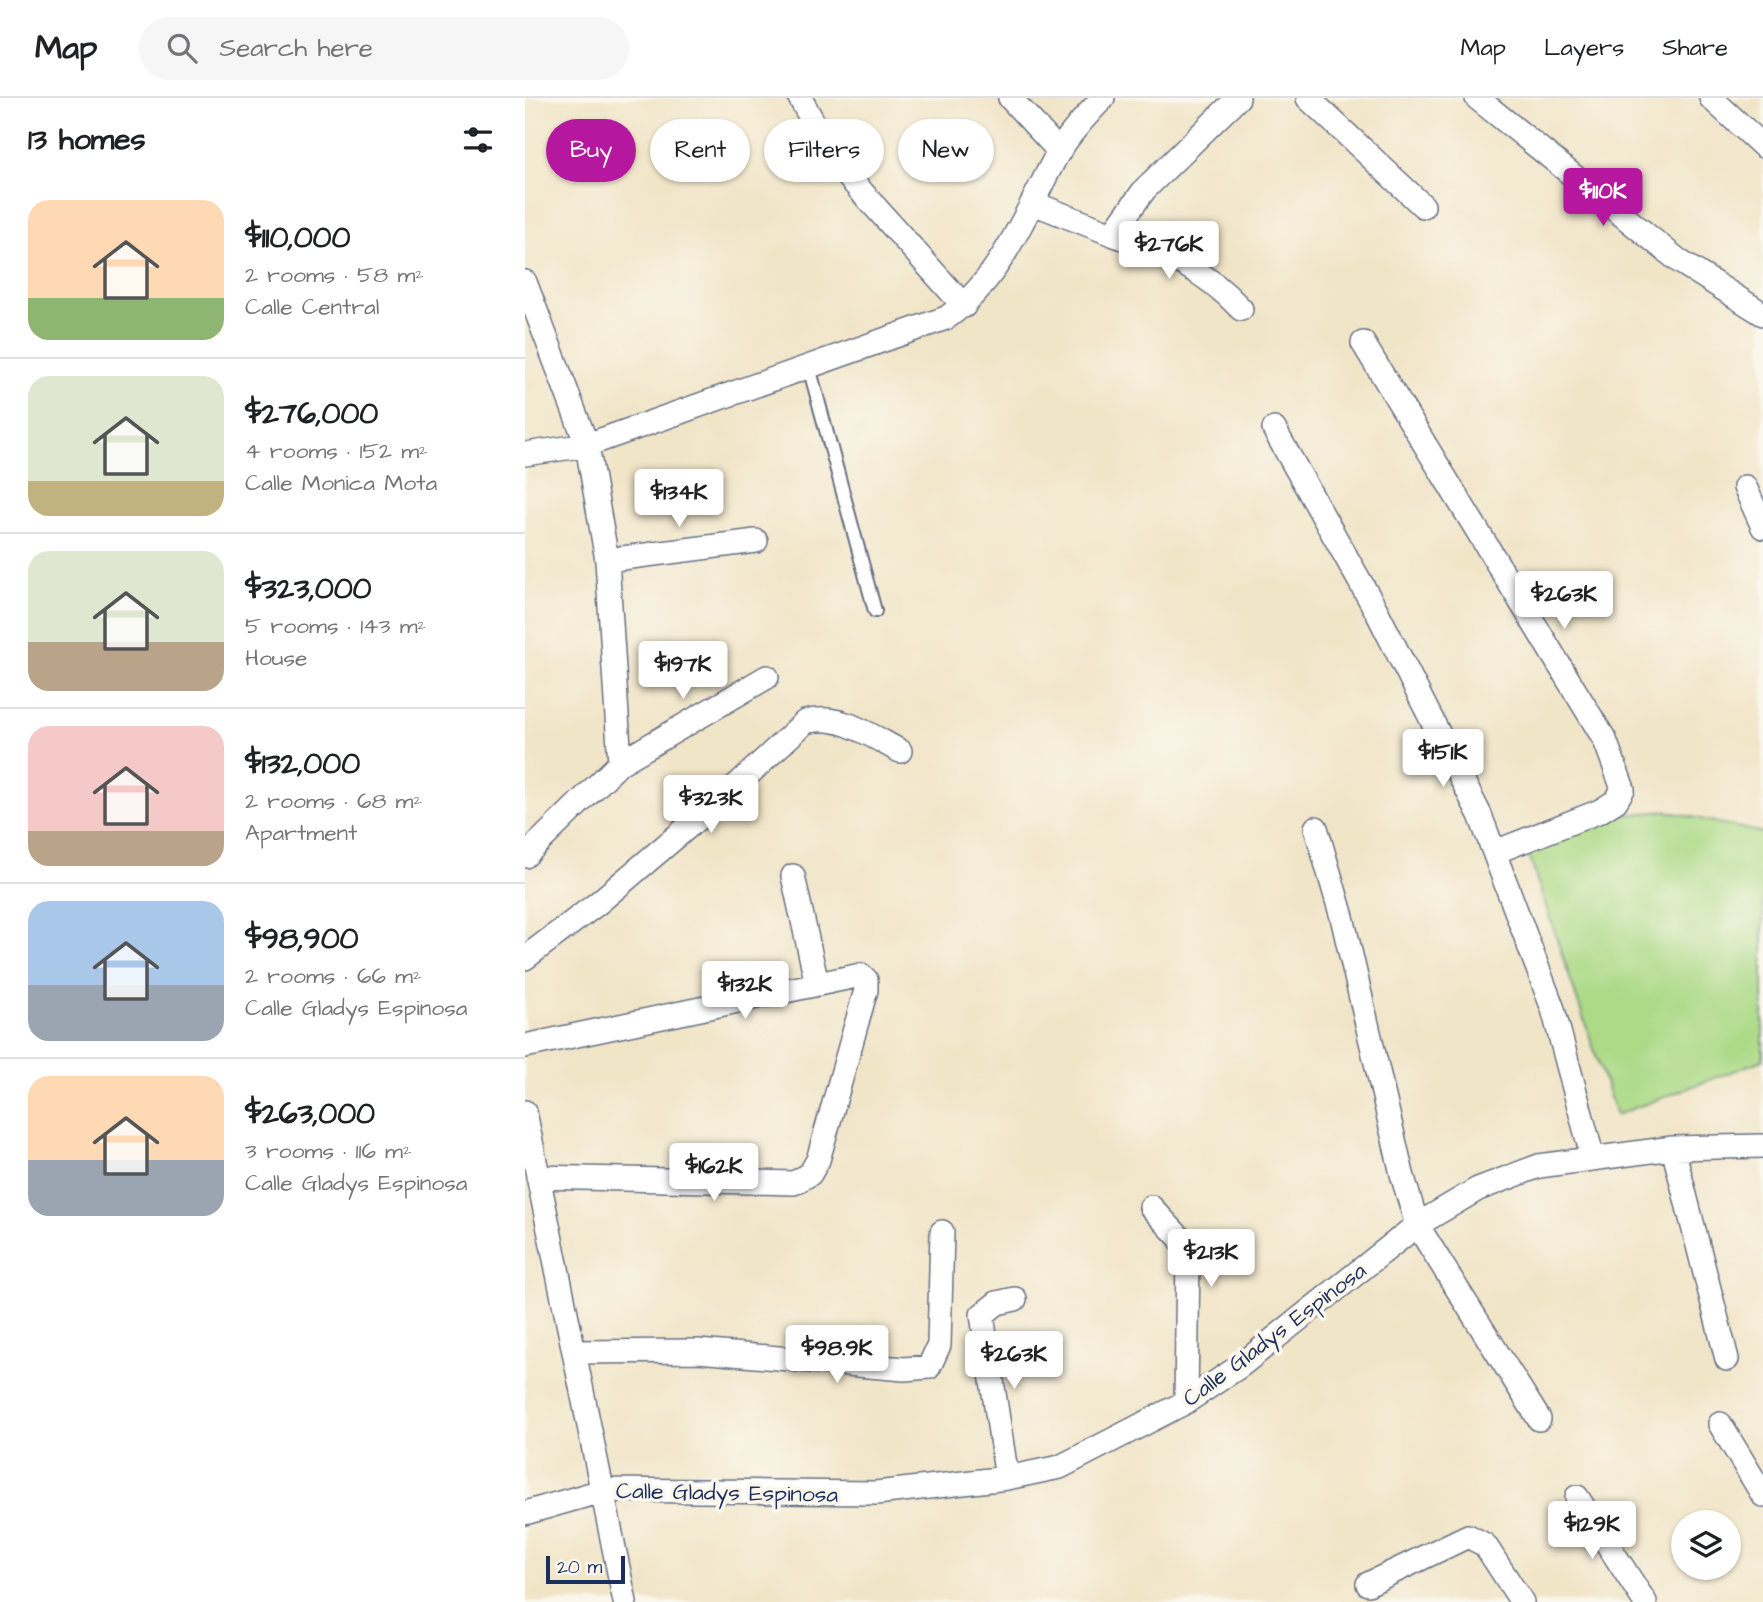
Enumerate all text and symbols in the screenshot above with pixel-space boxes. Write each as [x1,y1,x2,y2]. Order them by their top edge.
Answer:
search box [139,17,629,80]
text: Map [35,25,97,71]
icon: search [163,29,201,67]
text: Search here [219,30,373,66]
text: Map [1461,31,1506,65]
text: Layers [1544,31,1624,65]
text: Share [1662,31,1728,65]
text: 13 homes [28,119,145,161]
chip: Buy [546,119,636,182]
chip: Rent [650,119,750,182]
chip: Filters [764,119,884,182]
chip: New [898,119,994,182]
icon: filters [459,121,497,159]
pin: $110K [1554,169,1652,228]
text: $110K [1579,175,1627,207]
text: $110,000 [245,217,350,259]
pin: $276K [1120,222,1218,281]
icon: home [84,228,168,312]
text: $276K [1135,228,1203,260]
text: 2 rooms · 58 m² [245,259,424,291]
text: Calle Central [245,291,379,323]
text: $276,000 [245,393,378,435]
icon: home [84,404,168,488]
text: 4 rooms · 152 m² [245,435,428,467]
text: Calle Monica Mota [245,467,437,499]
pin: $134K [630,470,728,529]
text: $134K [650,476,708,508]
text: $323,000 [245,568,372,610]
pin: $263K [1515,572,1613,631]
text: $263K [1531,578,1597,610]
icon: home [84,579,168,663]
text: 5 rooms · 143 m² [245,610,426,642]
text: House [245,642,308,674]
pin: $197K [634,642,732,701]
text: $197K [655,648,711,680]
pin: $151K [1394,730,1492,789]
text: $151K [1419,736,1467,768]
text: $132,000 [245,743,360,785]
icon: home [84,754,168,838]
pin: $323K [662,776,760,835]
text: $323K [679,782,743,814]
text: 2 rooms · 68 m² [245,785,422,817]
text: Apartment [245,817,357,849]
text: $98,900 [245,918,359,960]
icon: home [84,929,168,1013]
text: 2 rooms · 66 m² [245,960,422,992]
pin: $132K [696,962,794,1021]
text: $132K [718,968,772,1000]
text: Calle Gladys Espinosa [245,992,467,1024]
text: $263,000 [245,1093,375,1135]
icon: home [84,1104,168,1188]
text: 3 rooms · 116 m² [245,1135,412,1167]
pin: $162K [665,1144,763,1203]
text: $162K [685,1150,743,1182]
text: Calle Gladys Espinosa [245,1167,467,1199]
pin: $213K [1162,1230,1260,1289]
text: $213K [1184,1236,1238,1268]
street label: Calle Gladys Espinosa [1176,1255,1374,1415]
pin: $98.9K [780,1326,894,1385]
text: $98.9K [801,1332,873,1364]
pin: $263K [965,1332,1063,1391]
text: $263K [981,1338,1047,1370]
street label: Calle Gladys Espinosa [615,1475,839,1512]
pin: $129K [1543,1502,1641,1561]
text: $129K [1564,1508,1620,1540]
map controls [1671,1510,1741,1580]
button: layers [1671,1510,1741,1580]
scale bar [546,1553,625,1585]
text: 20 m [557,1554,602,1581]

